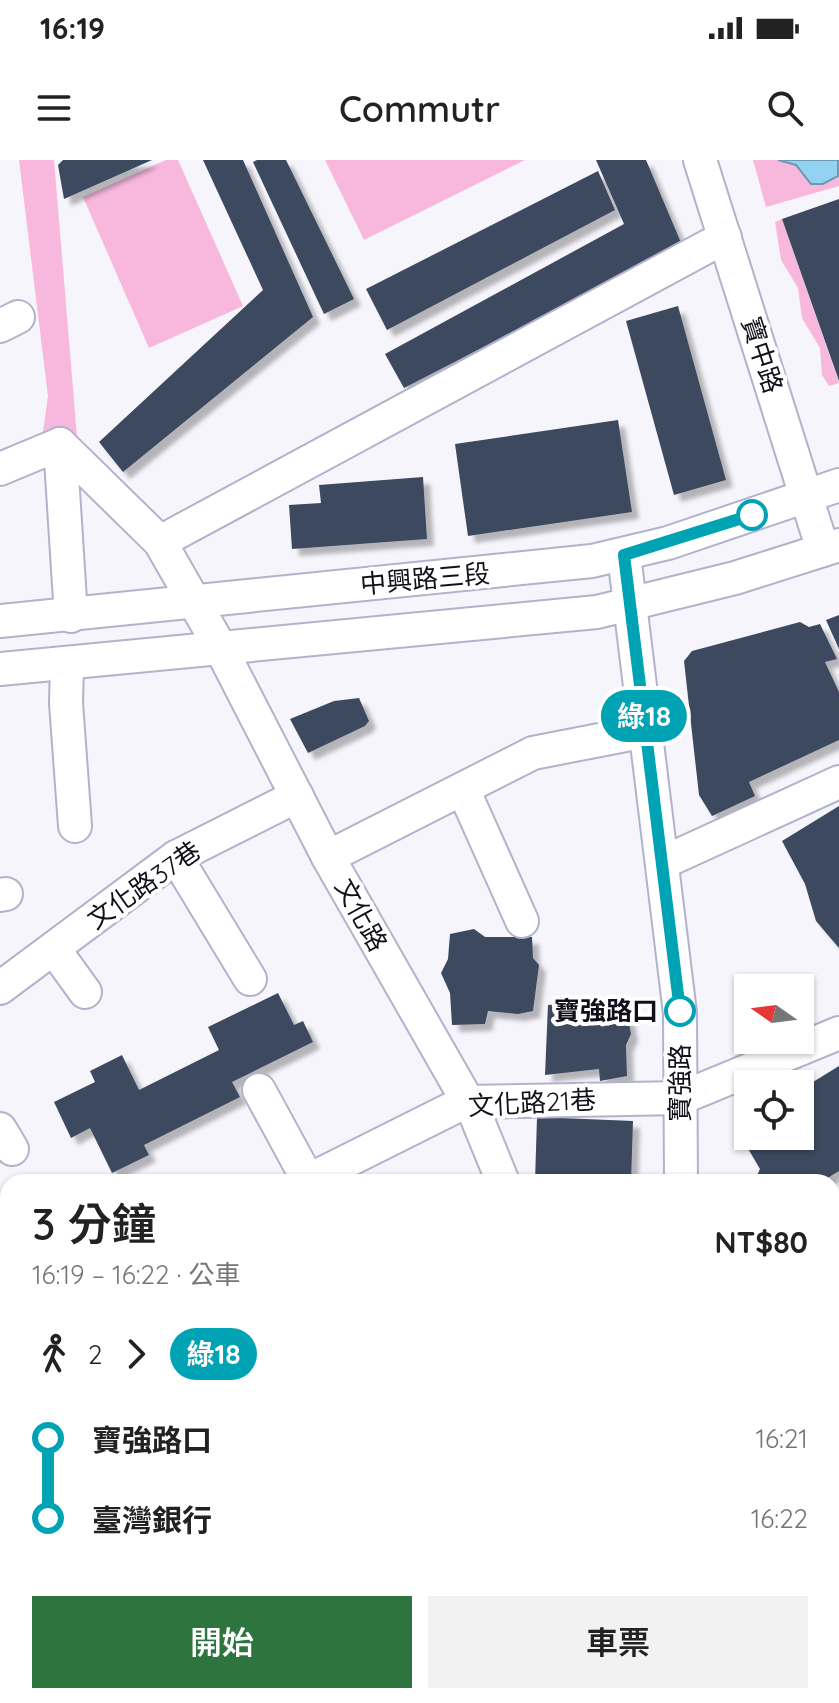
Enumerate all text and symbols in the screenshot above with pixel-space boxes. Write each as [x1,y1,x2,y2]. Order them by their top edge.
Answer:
text: 16:19 [40,9,105,47]
icon: menu [32,86,76,130]
text: Commutr [339,86,500,131]
icon: search [763,86,807,130]
street label: 寶中路 [735,313,790,397]
unlabelled marker [737,500,767,530]
street label: 中興路三段 [359,556,491,601]
line badge: 綠18 [598,690,690,742]
text: 綠18 [617,698,671,733]
street label: 文化路37巷 [81,834,207,936]
street label: 文化路 [328,873,395,957]
north arrow [734,974,814,1054]
map controls [734,974,814,1150]
place label: 寶強路口 [554,994,658,1027]
marker: 寶強路口 [665,996,695,1026]
street label: 寶強路 [663,1044,696,1122]
button: locate [734,1070,814,1150]
street label: 文化路21巷 [467,1083,597,1122]
text: 3 分鐘 [32,1196,156,1251]
text: NT$80 [714,1223,808,1261]
text: 16:19 – 16:22 · 公車 [32,1258,241,1291]
icon: walk [32,1332,76,1376]
icon: forward [114,1332,158,1376]
text: 綠18 [186,1336,241,1371]
text: 2 [88,1338,102,1371]
text: 寶強路口 [92,1421,212,1459]
text: 16:21 [756,1422,808,1455]
text: 臺灣銀行 [92,1501,212,1539]
text: 16:22 [751,1502,808,1535]
button: 開始 [32,1596,412,1688]
button: 車票 [428,1596,808,1688]

